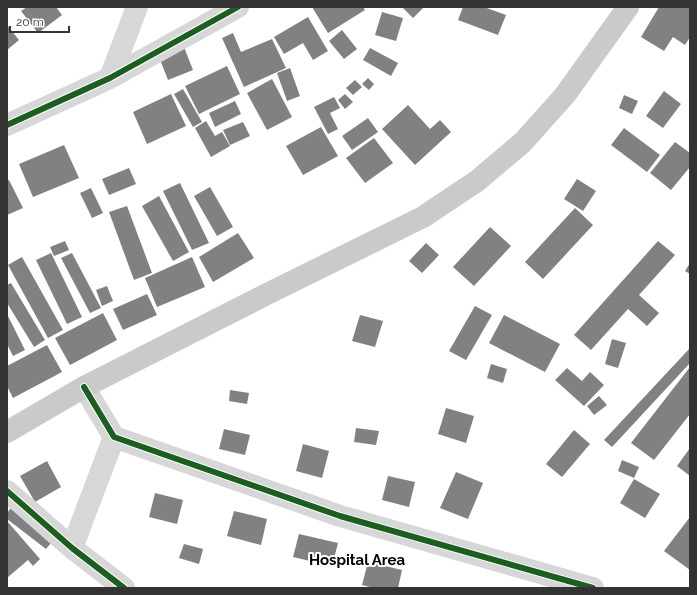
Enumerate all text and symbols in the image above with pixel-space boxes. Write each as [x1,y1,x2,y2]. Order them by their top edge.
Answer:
scale bar [10,8,69,34]
text: 20 m [16,15,44,29]
district label: Hospital Area [309,551,405,569]

